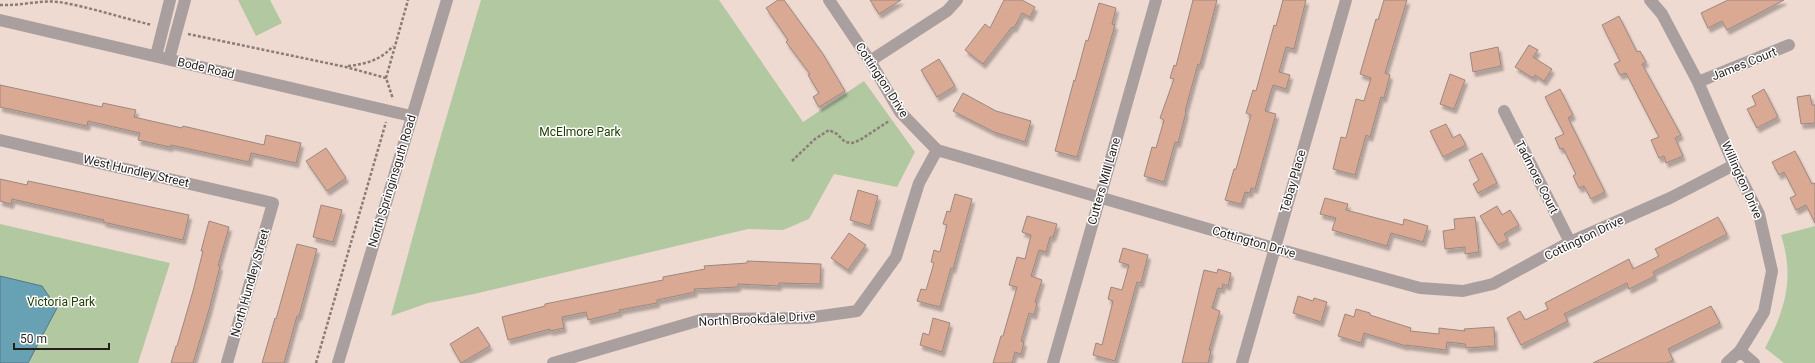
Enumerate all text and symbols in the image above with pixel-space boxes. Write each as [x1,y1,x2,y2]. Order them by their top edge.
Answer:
street label: Cottington Drive [853,40,911,120]
street label: James Court [1709,45,1779,83]
street label: Bode Road [176,55,236,81]
street label: North Springinsguth Road [365,113,419,249]
park label: McElmore Park [539,125,622,139]
street label: Cutters Mill Lane [1085,136,1123,226]
street label: Tadmore Court [1513,138,1561,216]
street label: Willington Drive [1719,139,1765,221]
street label: Tebay Place [1277,148,1309,214]
street label: West Hundley Street [82,152,190,190]
street label: Cottington Drive [1542,213,1626,263]
street label: Cottington Drive [1211,223,1297,261]
street label: North Hundley Street [228,227,272,338]
park label: Victoria Park [27,295,96,309]
street label: North Brookdale Drive [698,309,816,329]
scale bar [14,325,109,351]
text: 50 m [20,332,47,346]

